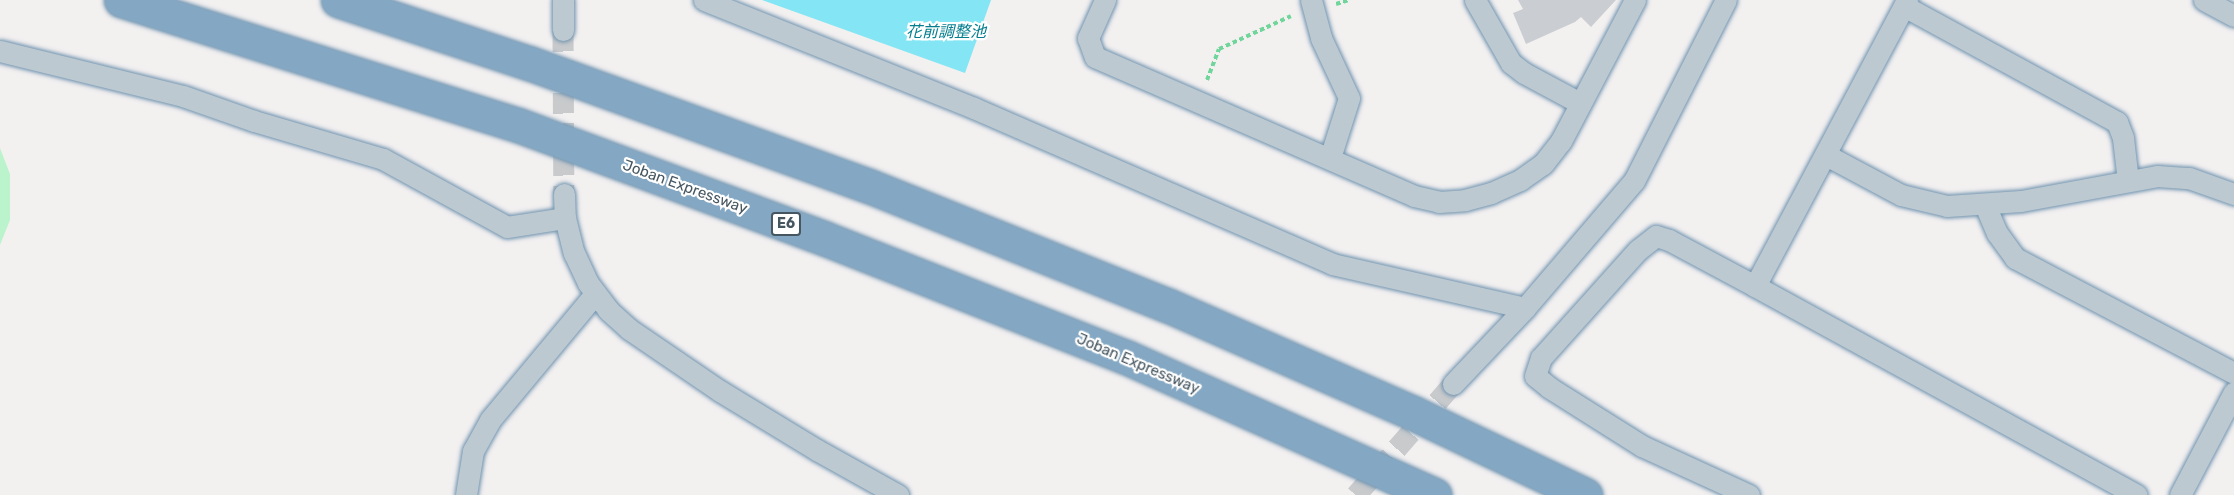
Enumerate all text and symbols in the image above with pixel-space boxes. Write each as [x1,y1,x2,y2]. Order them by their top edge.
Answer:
water label: 花前調整池 [906,22,986,42]
street label: Joban Expressway [620,156,750,218]
road number: E6 [770,213,802,235]
street label: Joban Expressway [1074,330,1202,398]

